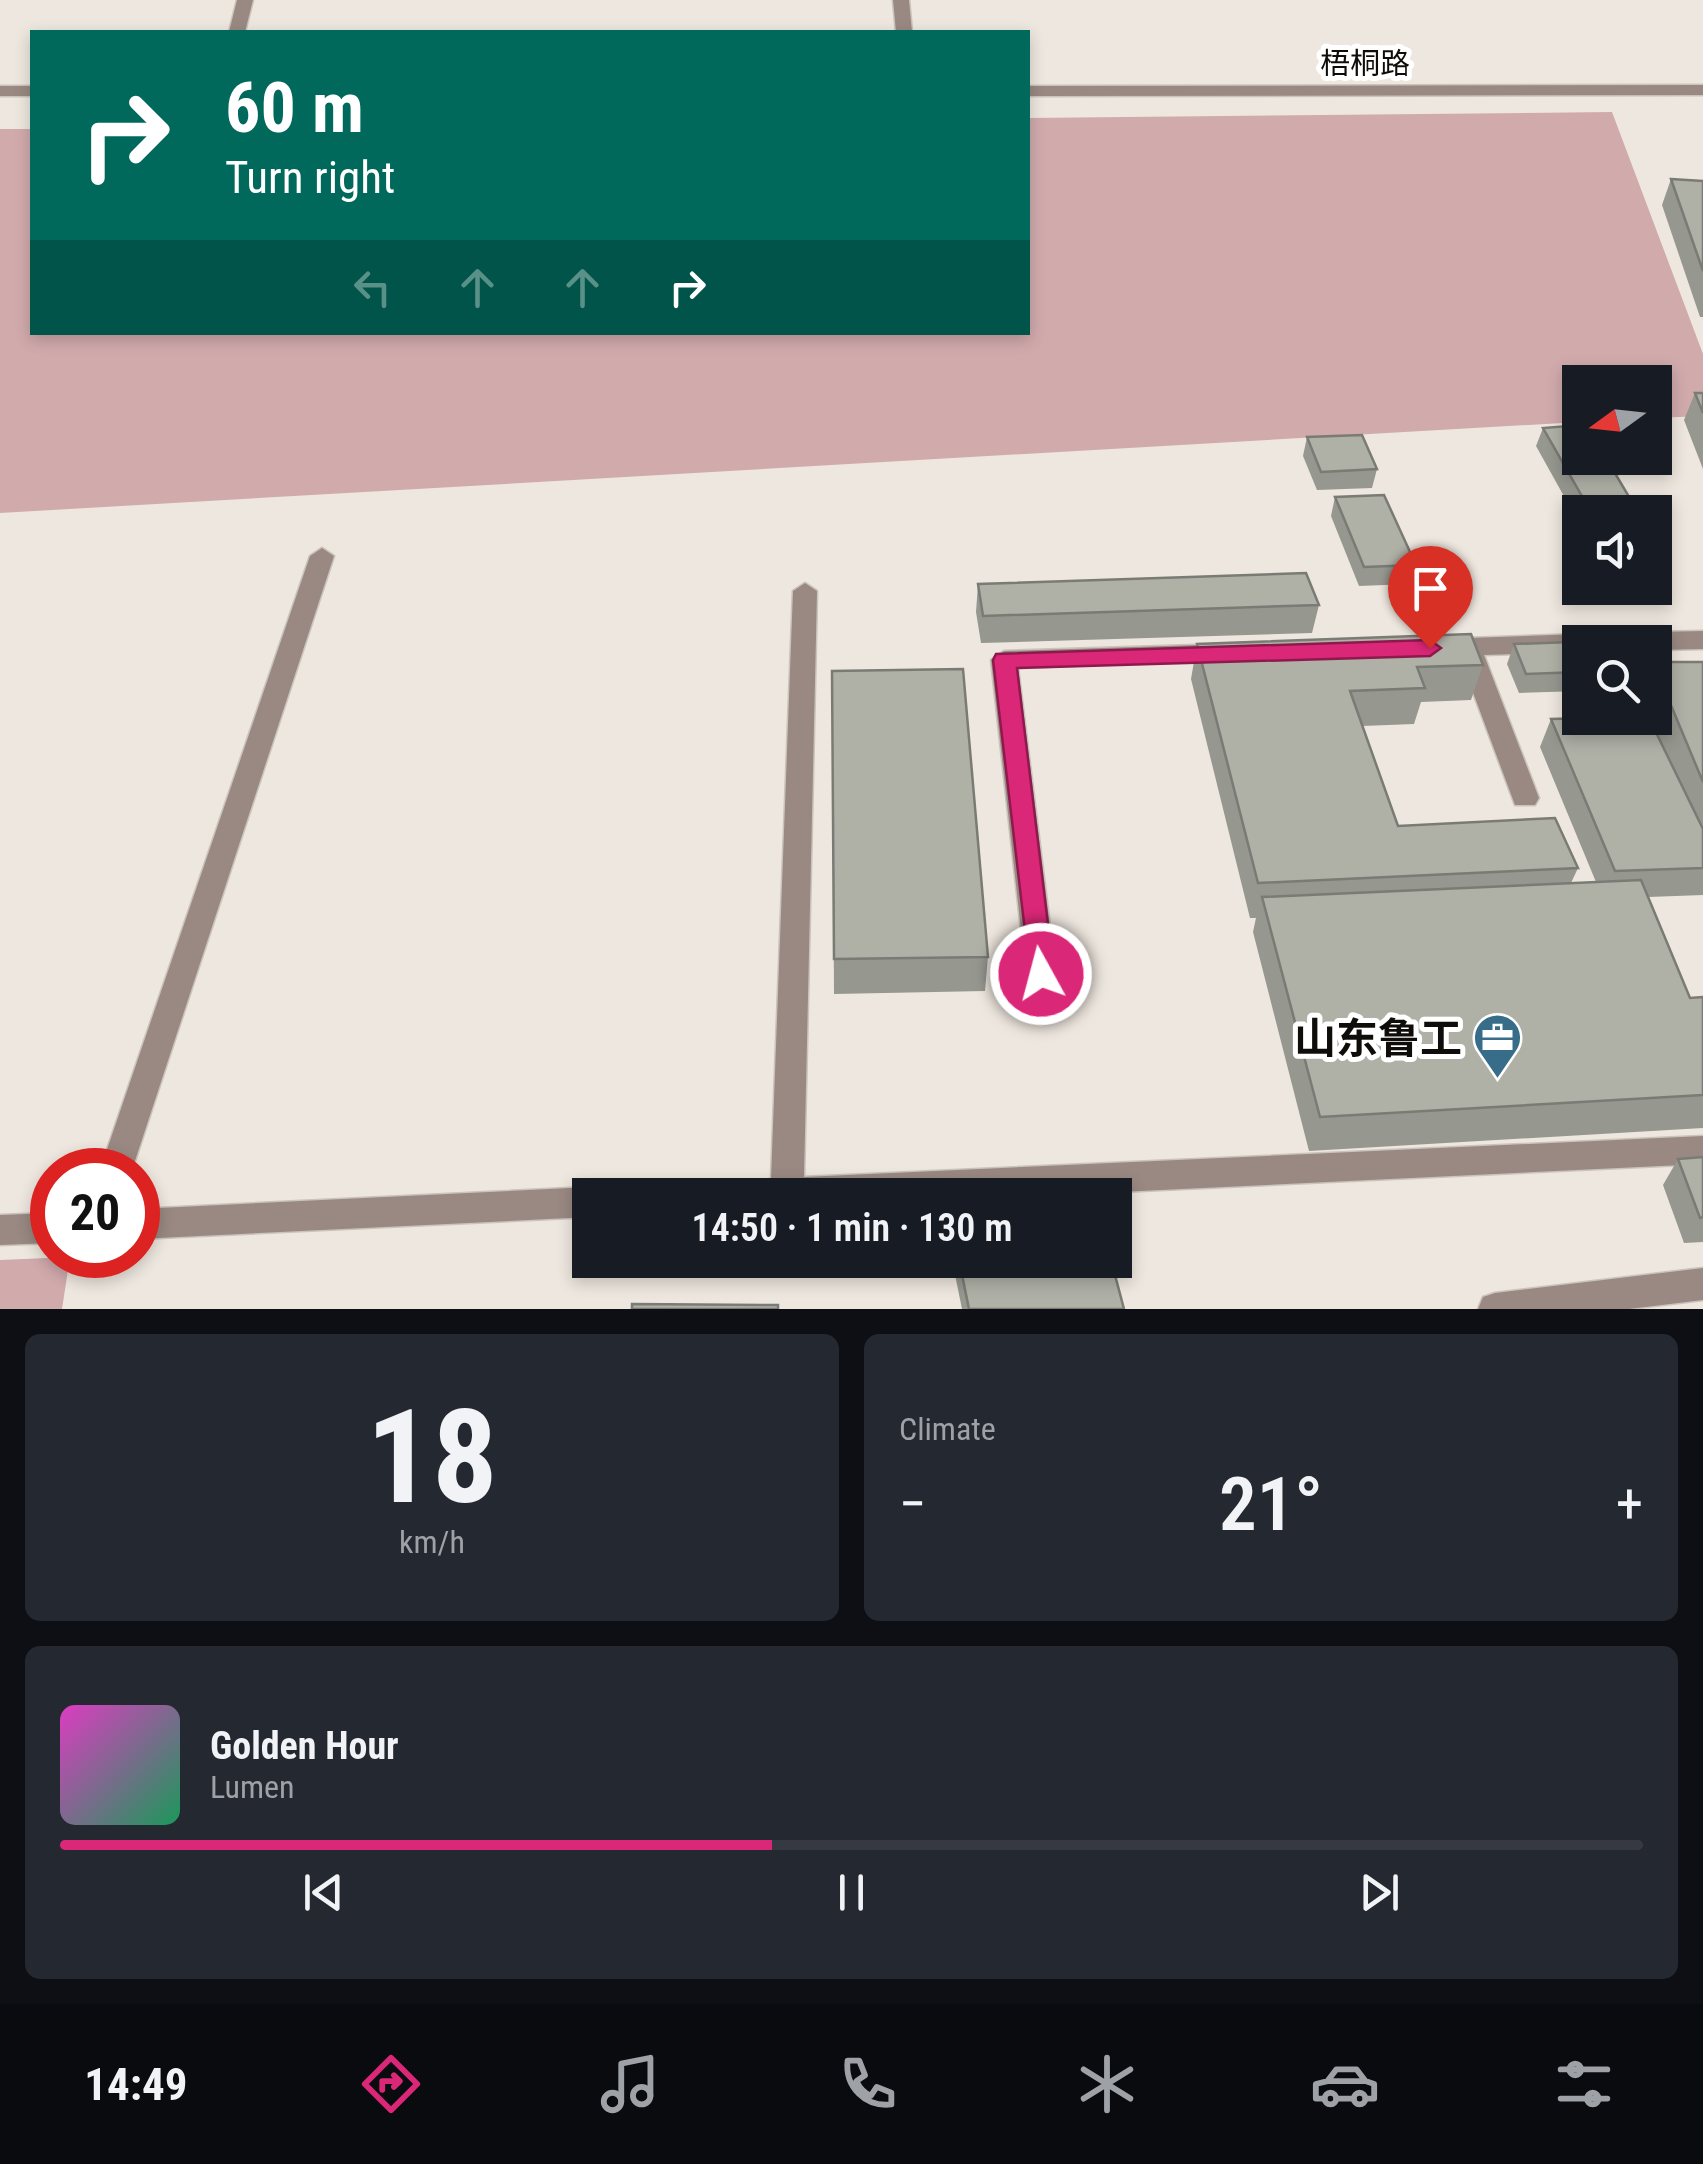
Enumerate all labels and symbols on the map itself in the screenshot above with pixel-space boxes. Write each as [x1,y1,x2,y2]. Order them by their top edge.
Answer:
street label: 梧桐路 [1320,46,1410,81]
north arrow [1562,365,1672,475]
pin [1388,546,1473,649]
position arrow [989,922,1093,1026]
office icon: 山东鲁工 [1471,1012,1523,1080]
place label: 山东鲁工 [1294,1014,1462,1063]
speed limit sign: 20 [30,1148,160,1278]

